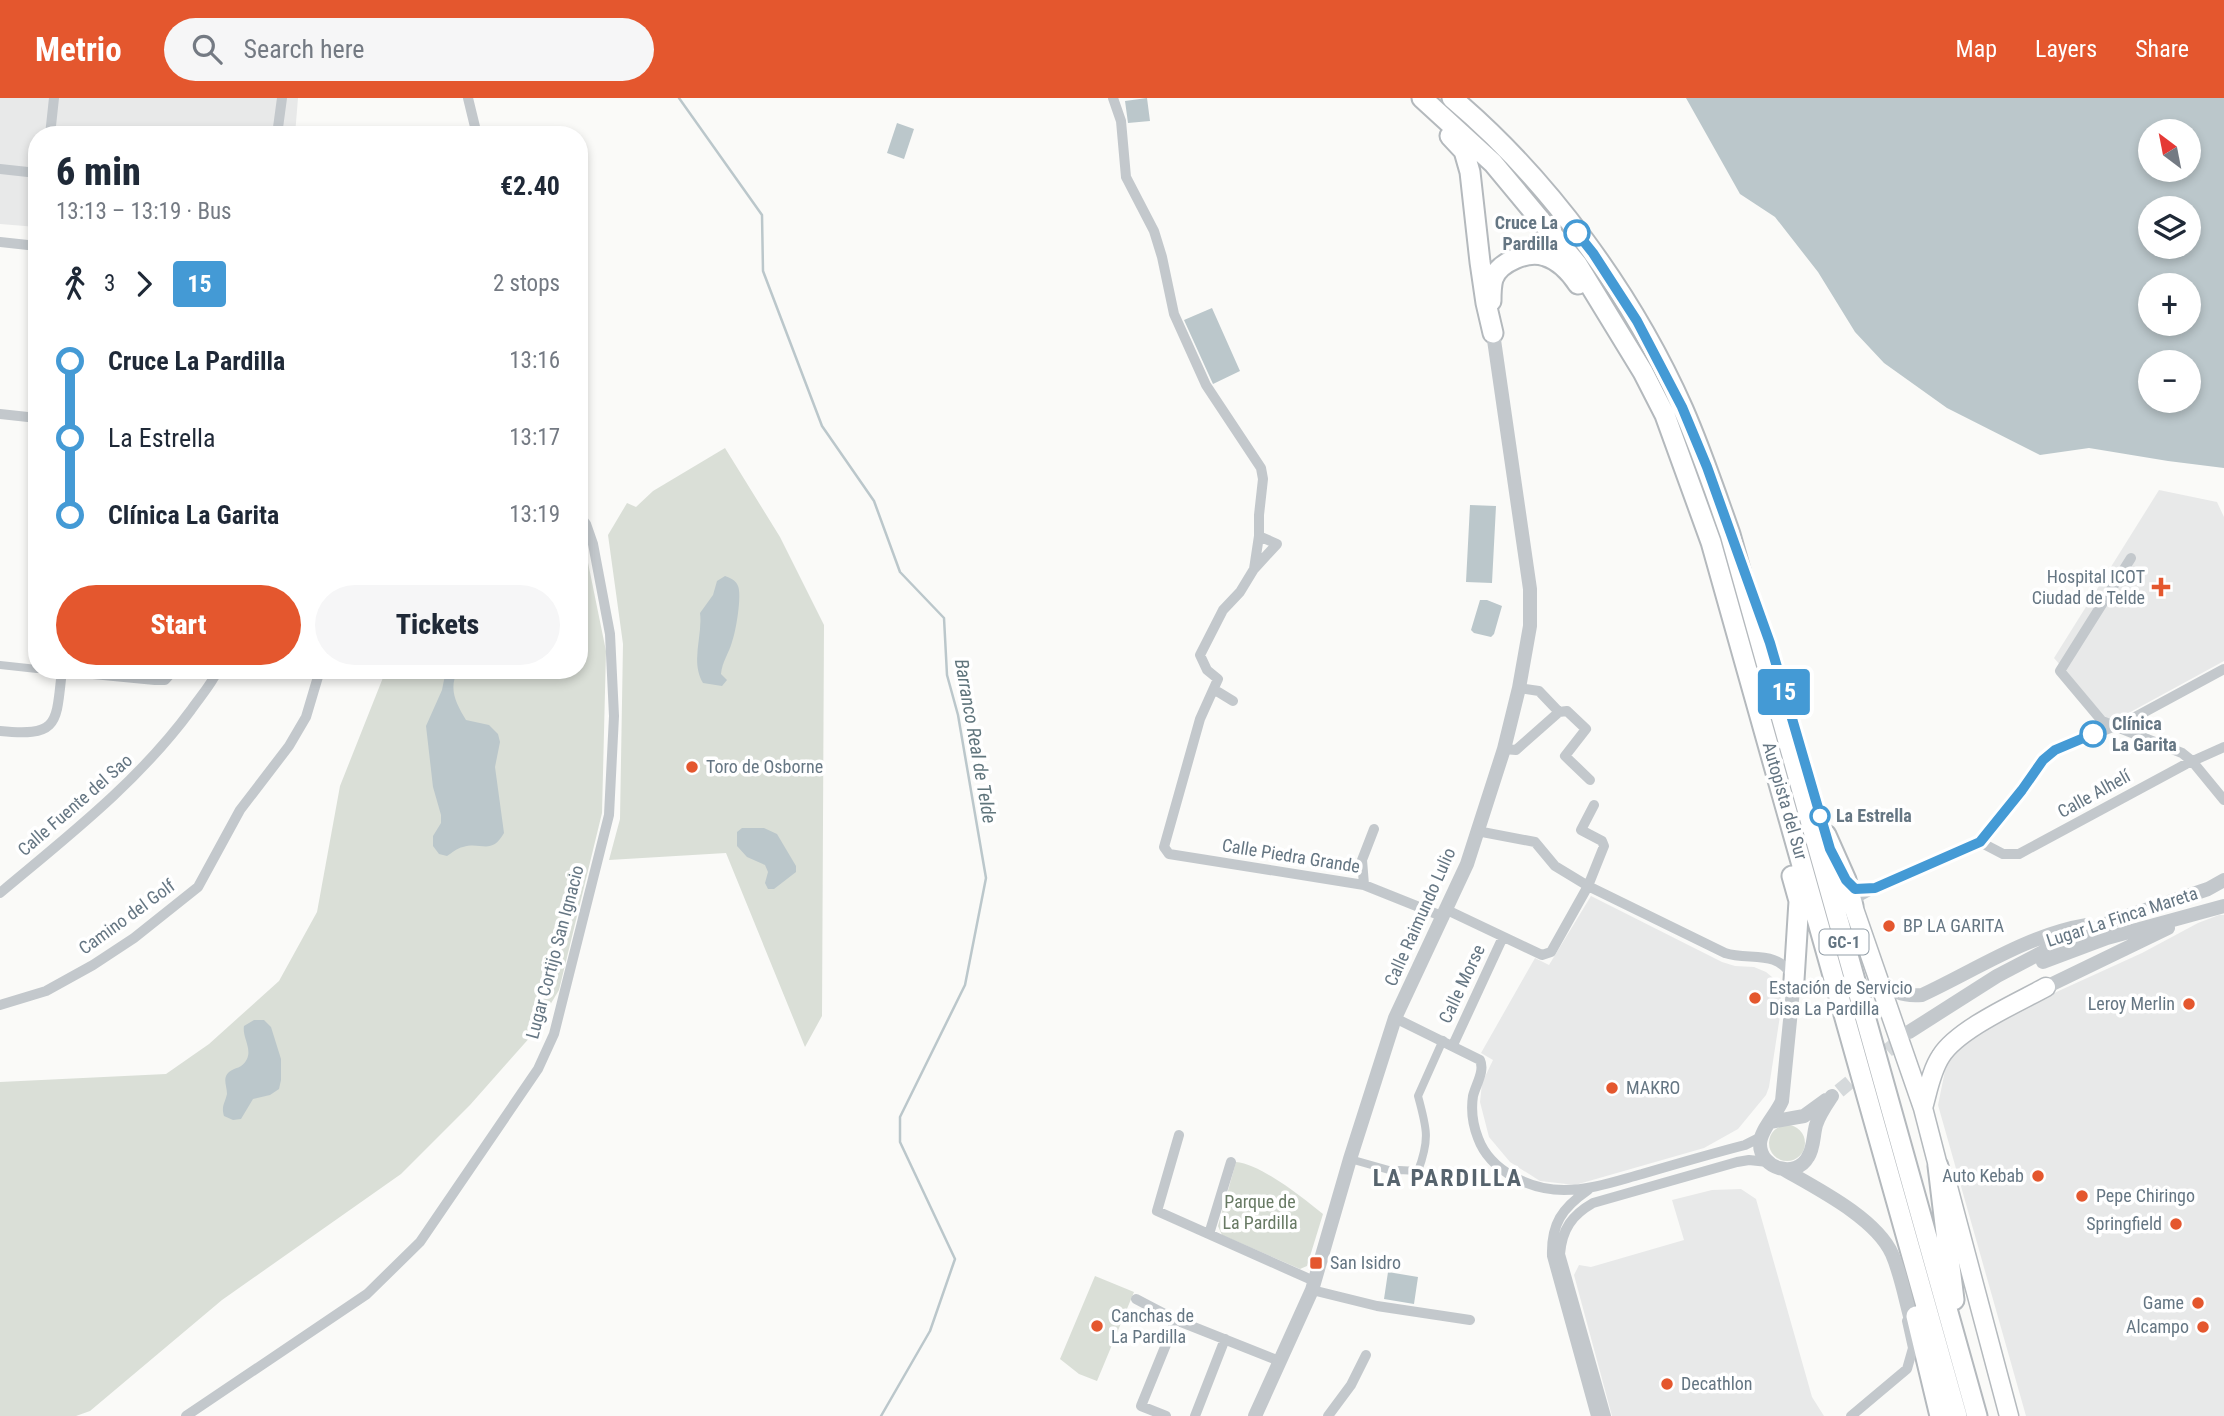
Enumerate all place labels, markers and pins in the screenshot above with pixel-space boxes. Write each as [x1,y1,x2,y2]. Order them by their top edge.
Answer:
place label: Cruce La Pardilla [1495,212,1558,254]
marker: Cruce La Pardilla [1564,220,1590,246]
place label: Hospital ICOT Ciudad de Telde [2032,566,2145,608]
marker: Hospital ICOT Ciudad de Telde [2151,577,2171,597]
place label: Clínica La Garita [2112,713,2177,755]
marker: Clínica La Garita [2080,721,2106,747]
place label: Toro de Osborne [706,756,823,777]
marker: Toro de Osborne [684,759,700,775]
place label: La Estrella [1836,805,1912,826]
marker: La Estrella [1810,806,1830,826]
place label: BP LA GARITA [1903,915,2005,936]
marker: BP LA GARITA [1881,918,1897,934]
place label: Estación de Servicio Disa La Pardilla [1769,977,1913,1019]
marker: Estación de Servicio Disa La Pardilla [1747,990,1763,1006]
place label: Leroy Merlin [2088,993,2175,1014]
marker: Leroy Merlin [2181,996,2197,1012]
place label: MAKRO [1626,1077,1680,1098]
marker: MAKRO [1604,1080,1620,1096]
place label: Auto Kebab [1942,1165,2024,1186]
marker: Auto Kebab [2030,1168,2046,1184]
place label: Pepe Chiringo [2096,1185,2195,1206]
marker: Pepe Chiringo [2074,1188,2090,1204]
place label: Springfield [2086,1213,2162,1234]
marker: Springfield [2168,1216,2184,1232]
place label: San Isidro [1330,1252,1401,1273]
marker: San Isidro [1308,1255,1324,1271]
place label: Game [2143,1292,2184,1313]
marker: Game [2190,1295,2206,1311]
place label: Canchas de La Pardilla [1111,1305,1194,1347]
place label: Alcampo [2126,1316,2189,1337]
marker: Canchas de La Pardilla [1089,1318,1105,1334]
marker: Alcampo [2195,1319,2211,1335]
place label: Decathlon [1681,1373,1753,1394]
marker: Decathlon [1659,1376,1675,1392]

